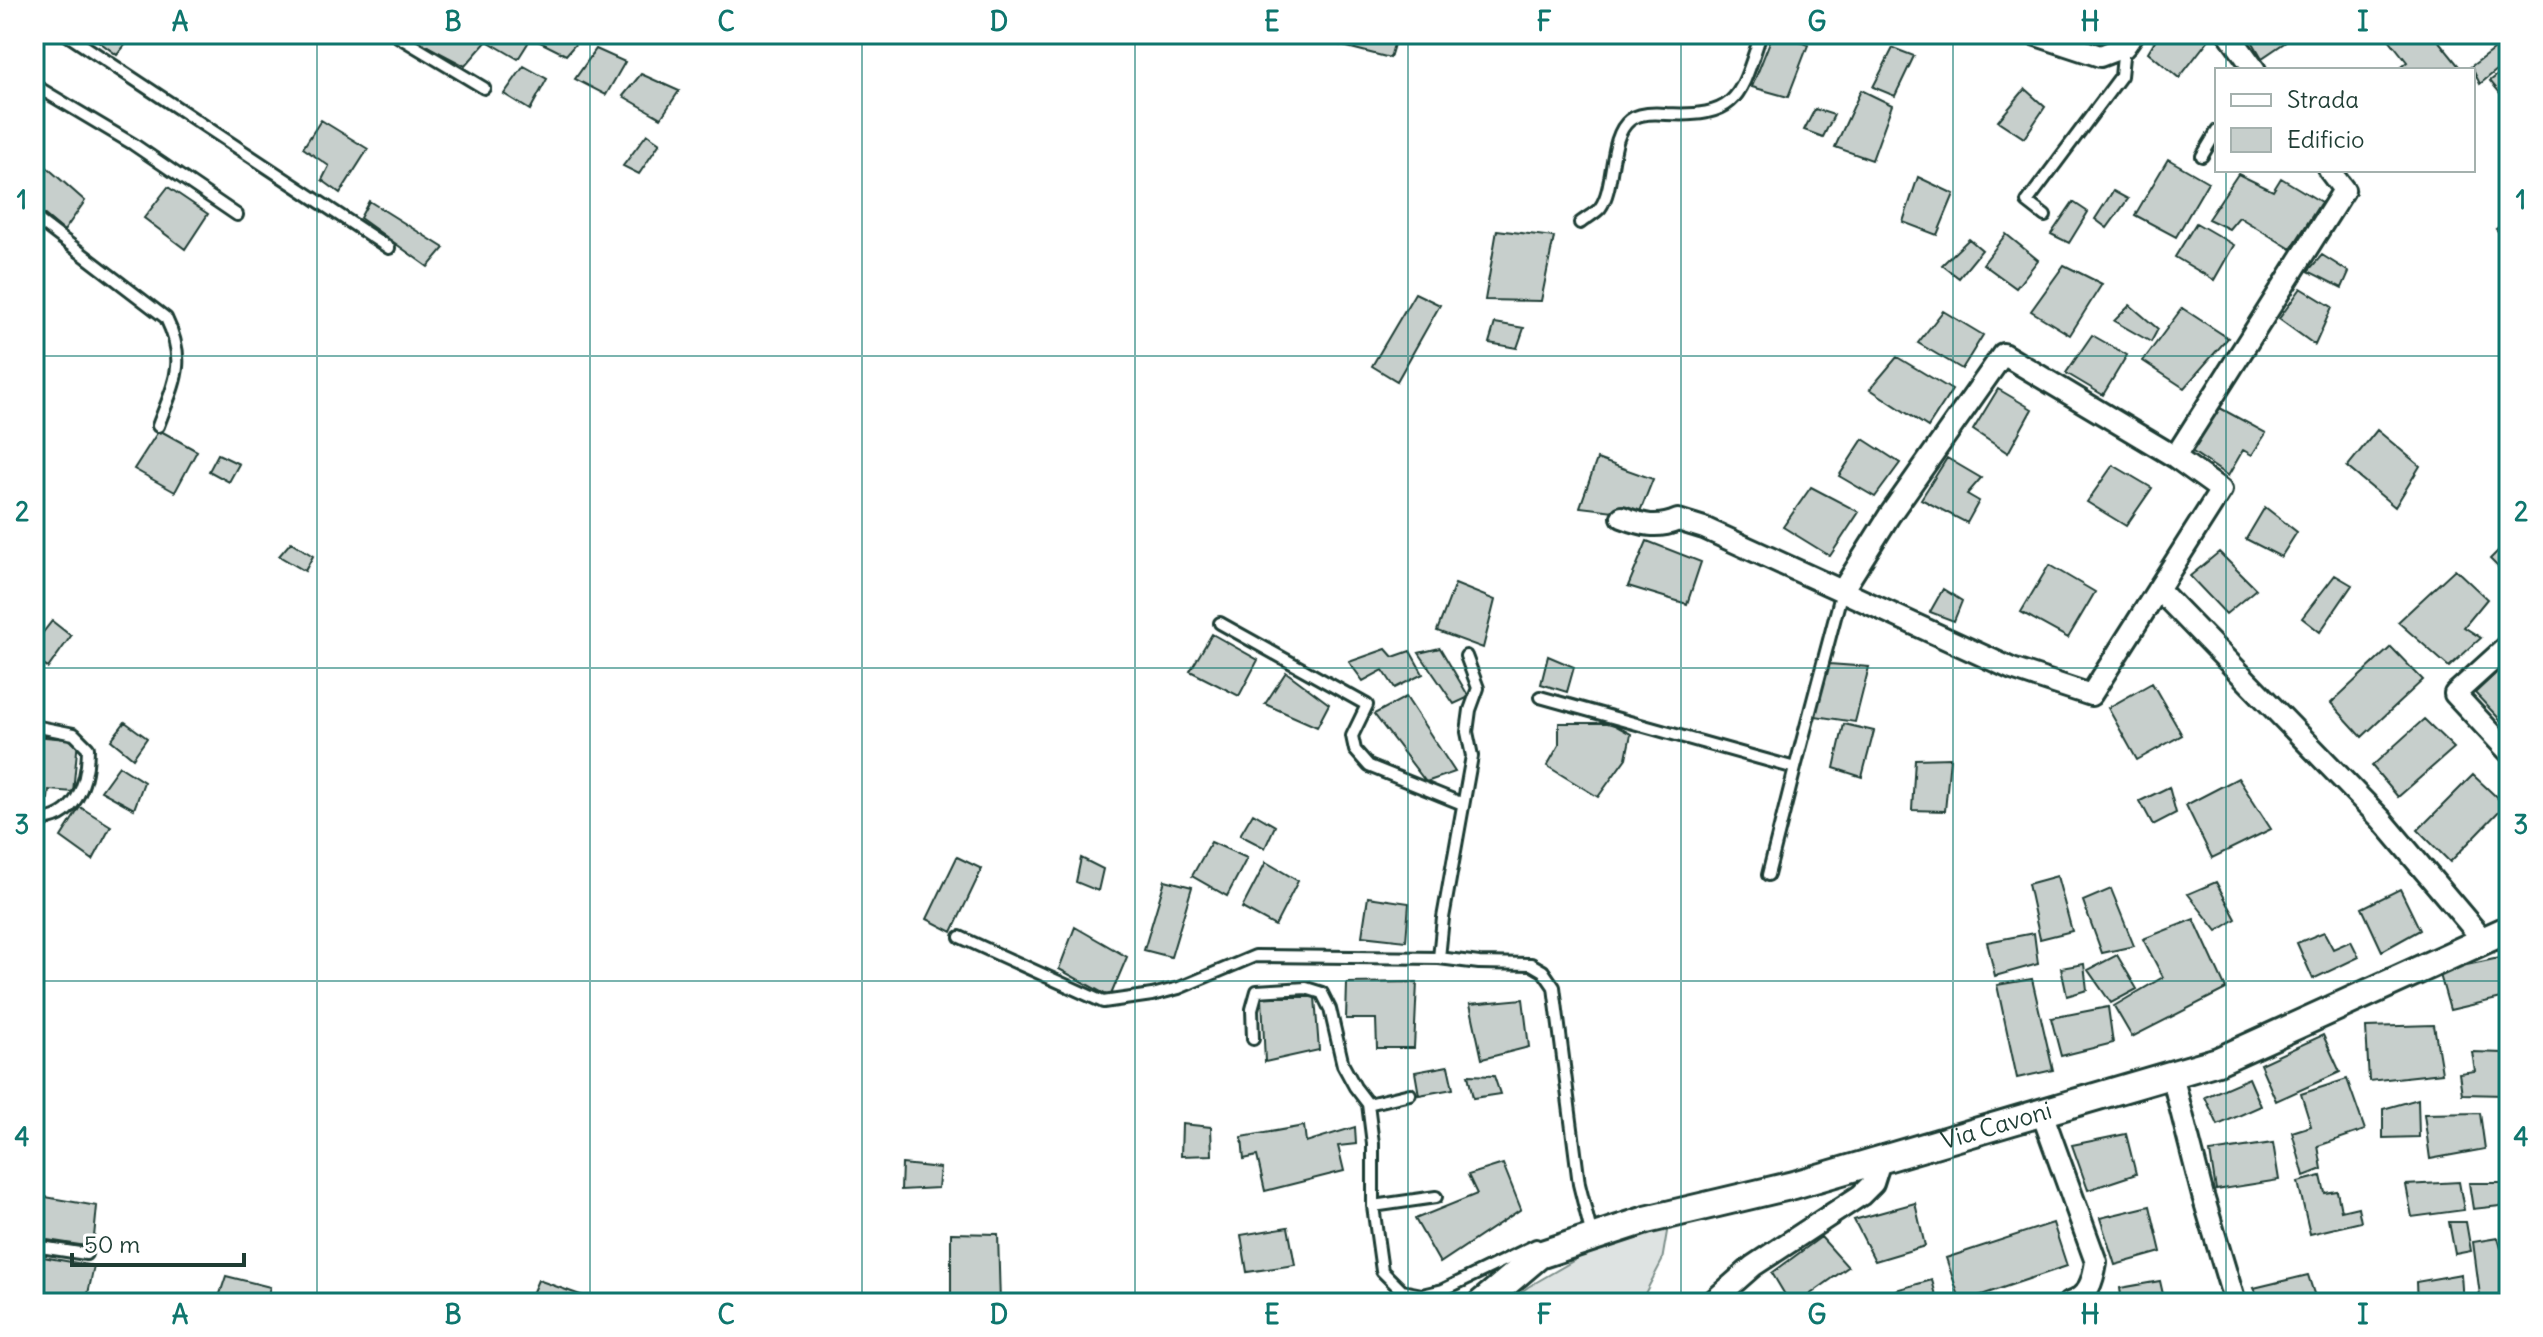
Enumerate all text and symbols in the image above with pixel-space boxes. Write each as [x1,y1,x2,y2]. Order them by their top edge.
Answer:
text: A [172,5,189,38]
text: B [444,5,462,38]
text: C [717,5,735,38]
text: D [990,5,1008,38]
text: E [1264,5,1280,38]
text: F [1537,5,1552,38]
text: G [1808,5,1827,38]
text: H [2081,5,2099,38]
text: I [2357,5,2369,38]
legend [2215,68,2475,172]
text: Strada [2287,84,2359,114]
text: Edificio [2287,124,2365,154]
text: 1 [17,183,27,216]
text: 1 [2516,183,2526,216]
text: 2 [15,495,29,528]
text: 2 [2514,495,2528,528]
text: 3 [15,808,29,841]
text: 3 [2514,808,2528,841]
street label: Via Cavoni [1937,1095,2055,1155]
text: 4 [14,1120,30,1153]
text: 4 [2513,1120,2529,1153]
scale bar [72,1217,244,1267]
text: 50 m [84,1229,140,1259]
text: A [172,1298,189,1331]
text: B [444,1298,462,1331]
text: C [717,1298,735,1331]
text: D [990,1298,1008,1331]
text: E [1264,1298,1280,1331]
text: F [1537,1298,1552,1331]
text: G [1808,1298,1827,1331]
text: H [2081,1298,2099,1331]
text: I [2357,1298,2369,1331]

